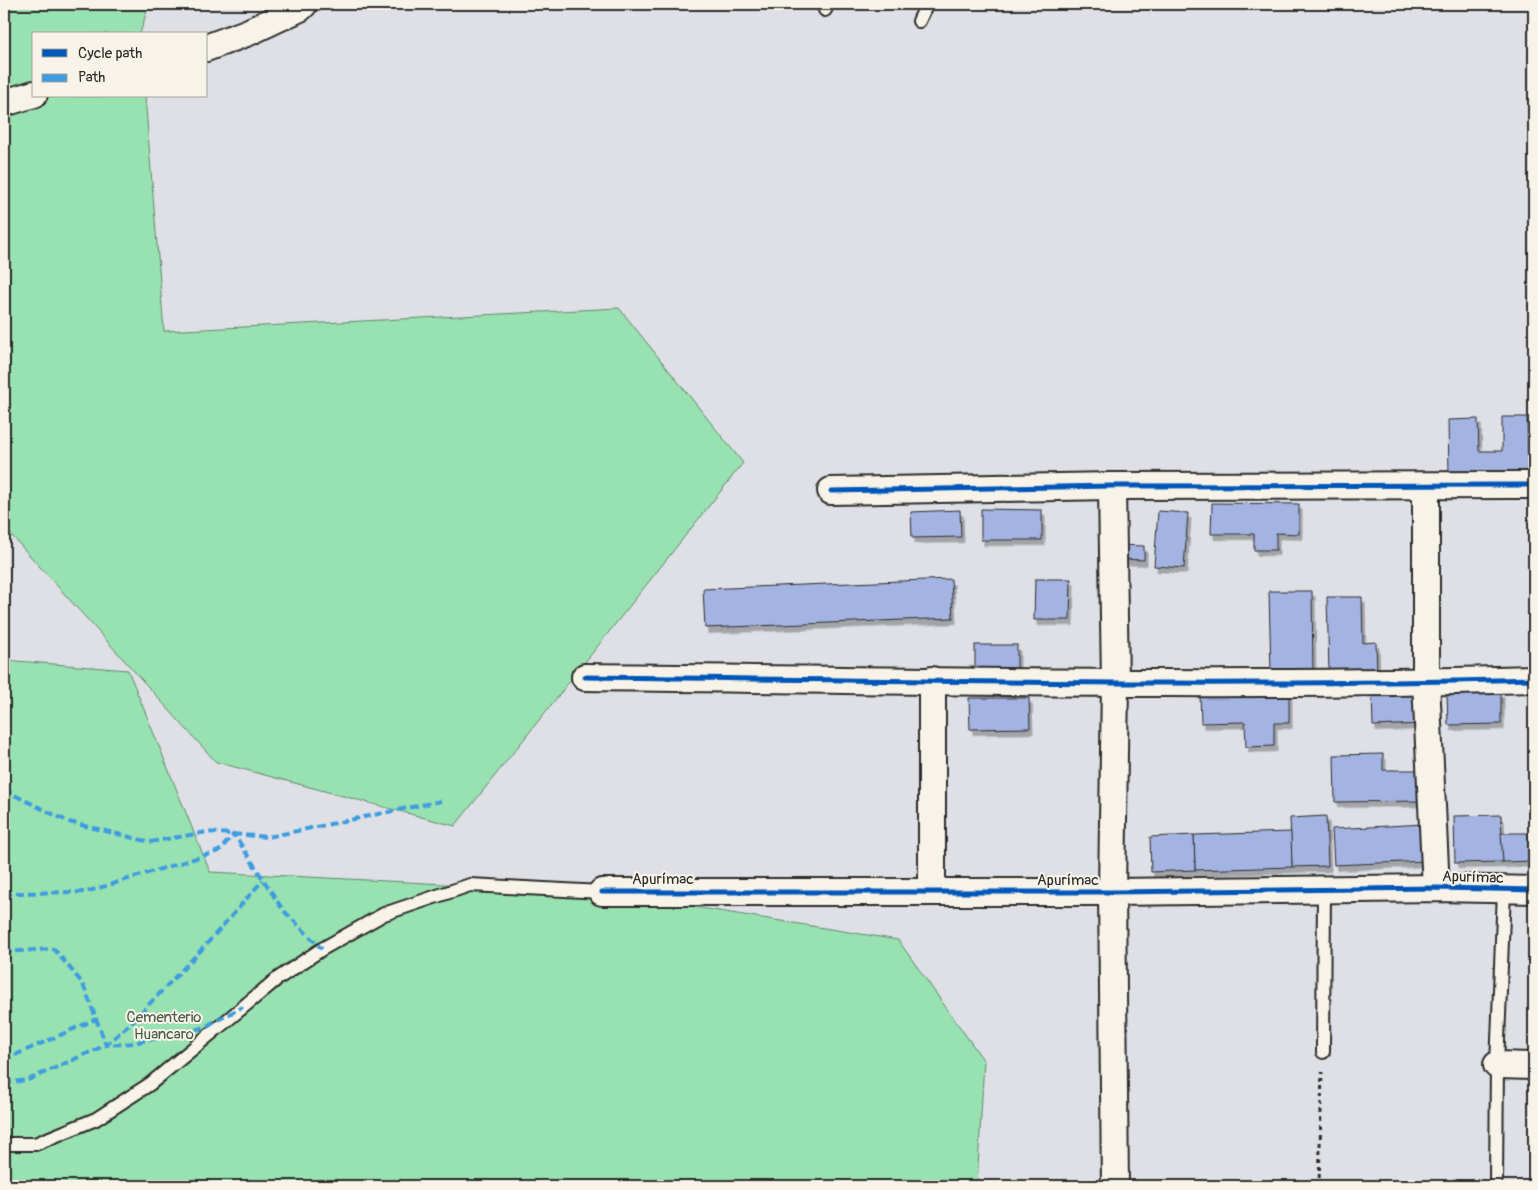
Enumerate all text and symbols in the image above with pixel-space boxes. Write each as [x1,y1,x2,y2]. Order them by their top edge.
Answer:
legend [32,32,208,98]
text: Cycle path [78,44,142,63]
text: Path [78,68,105,87]
street label: Apurímac [1442,867,1505,888]
street label: Apurímac [632,870,694,889]
street label: Apurímac [1037,871,1099,890]
park label: Cementerio Huancaro [127,1008,201,1044]

